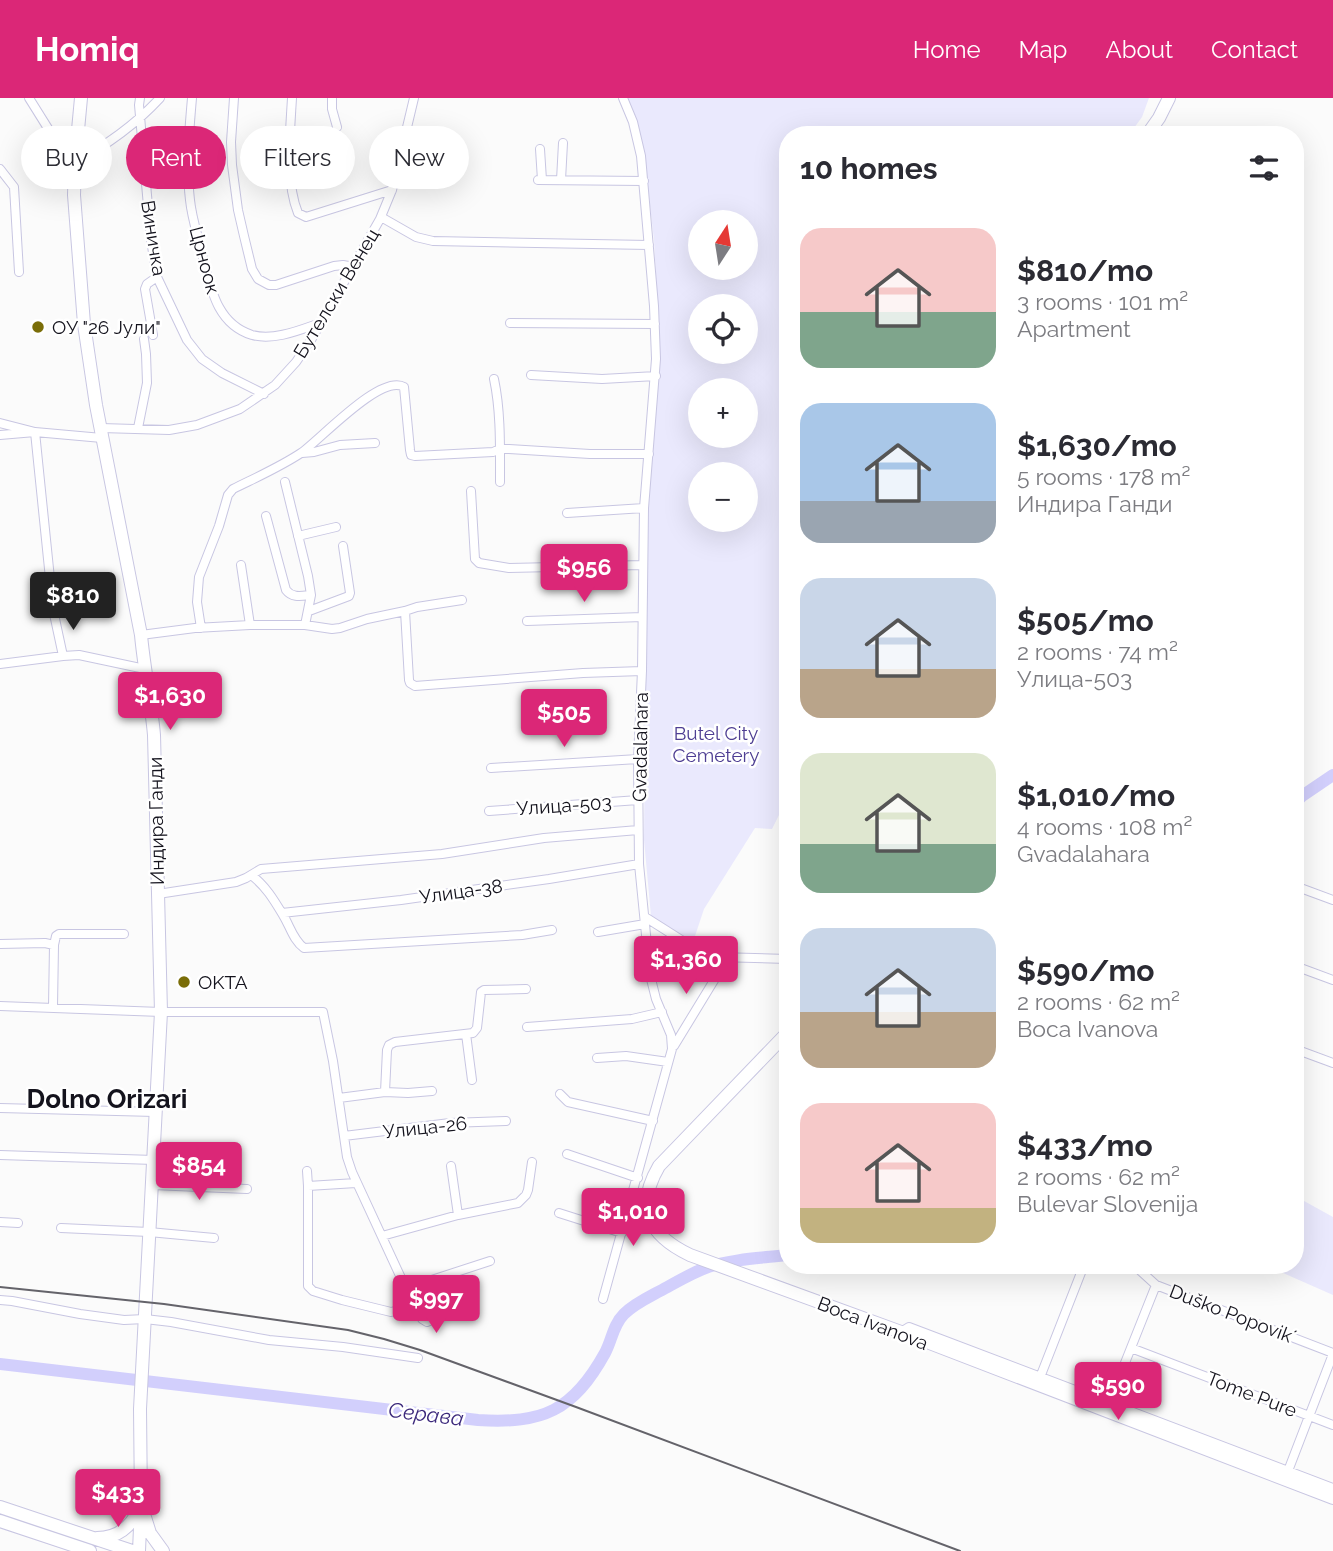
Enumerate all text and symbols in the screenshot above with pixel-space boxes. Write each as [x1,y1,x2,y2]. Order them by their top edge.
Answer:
text: Homiq [35,30,139,69]
text: Home [913,35,981,64]
text: Map [1019,35,1067,64]
text: About [1105,35,1173,64]
text: Contact [1211,35,1298,64]
chip: Buy [21,126,112,189]
chip: Rent [126,126,226,189]
chip: Filters [240,126,355,189]
chip: New [369,126,469,189]
icon: filters [1245,149,1283,187]
text: 10 homes [800,151,937,186]
street label: Виничка [137,199,171,277]
north arrow [688,210,758,280]
map controls [688,210,758,532]
street label: Црноок [185,224,225,296]
street label: Бутелски Венец [289,224,383,362]
text: $810/mo [1017,253,1153,288]
icon: home [856,256,940,340]
text: 3 rooms · 101 m² [1017,288,1188,315]
button: locate [688,294,758,364]
text: Apartment [1017,315,1131,342]
place label: ОУ "26 Јули" [52,316,161,338]
marker: ОУ "26 Јули" [30,319,46,335]
button: + [688,378,758,448]
text: $1,630/mo [1017,428,1177,463]
icon: home [856,431,940,515]
button: − [688,462,758,532]
text: 5 rooms · 178 m² [1017,463,1190,490]
text: Индира Ганди [1017,490,1172,517]
pin: $956 [543,545,625,604]
text: $956 [557,553,611,580]
pin: $810 [32,573,114,632]
text: $810 [46,581,100,608]
text: $505/mo [1017,603,1154,638]
icon: home [856,606,940,690]
text: 2 rooms · 74 m² [1017,638,1178,665]
text: Улица-503 [1017,665,1132,692]
pin: $1,630 [113,672,227,732]
text: $1,630 [134,681,206,708]
pin: $505 [523,690,605,749]
street label: Gvadalahara [628,692,652,802]
text: $505 [537,698,591,725]
park label: Butel City Cemetery [672,722,760,766]
street label: Индира Ганди [144,757,168,885]
text: $1,010/mo [1017,778,1175,813]
icon: home [856,781,940,865]
street label: Улица-503 [516,791,612,819]
text: 4 rooms · 108 m² [1017,813,1192,840]
text: Gvadalahara [1017,840,1150,867]
street label: Улица-38 [418,874,504,908]
pin: $1,360 [629,936,743,996]
text: $1,360 [650,945,722,972]
text: $590/mo [1017,953,1155,988]
icon: home [856,956,940,1040]
place label: OKTA [198,971,248,993]
marker: OKTA [176,974,192,990]
text: 2 rooms · 62 m² [1017,988,1180,1015]
text: Boca Ivanova [1017,1015,1158,1042]
district label: Dolno Orizari [27,1084,187,1114]
street label: Улица-26 [382,1112,468,1142]
text: $433/mo [1017,1128,1153,1163]
icon: home [856,1131,940,1215]
pin: $854 [158,1142,240,1202]
text: $854 [172,1151,226,1178]
text: 2 rooms · 62 m² [1017,1163,1180,1190]
pin: $1,010 [576,1188,690,1248]
text: Bulevar Slovenija [1017,1190,1198,1217]
text: $1,010 [598,1197,668,1224]
pin: $997 [395,1276,477,1335]
street label: Duško Popoviḱ [1167,1279,1299,1348]
text: $997 [409,1284,463,1311]
street label: Boca Ivanova [815,1292,931,1354]
pin: $590 [1077,1362,1159,1422]
street label: Tome Pure [1204,1367,1300,1421]
text: $590 [1091,1371,1146,1398]
water label: Серава [387,1397,465,1431]
pin: $433 [77,1470,159,1529]
text: $433 [91,1478,145,1505]

